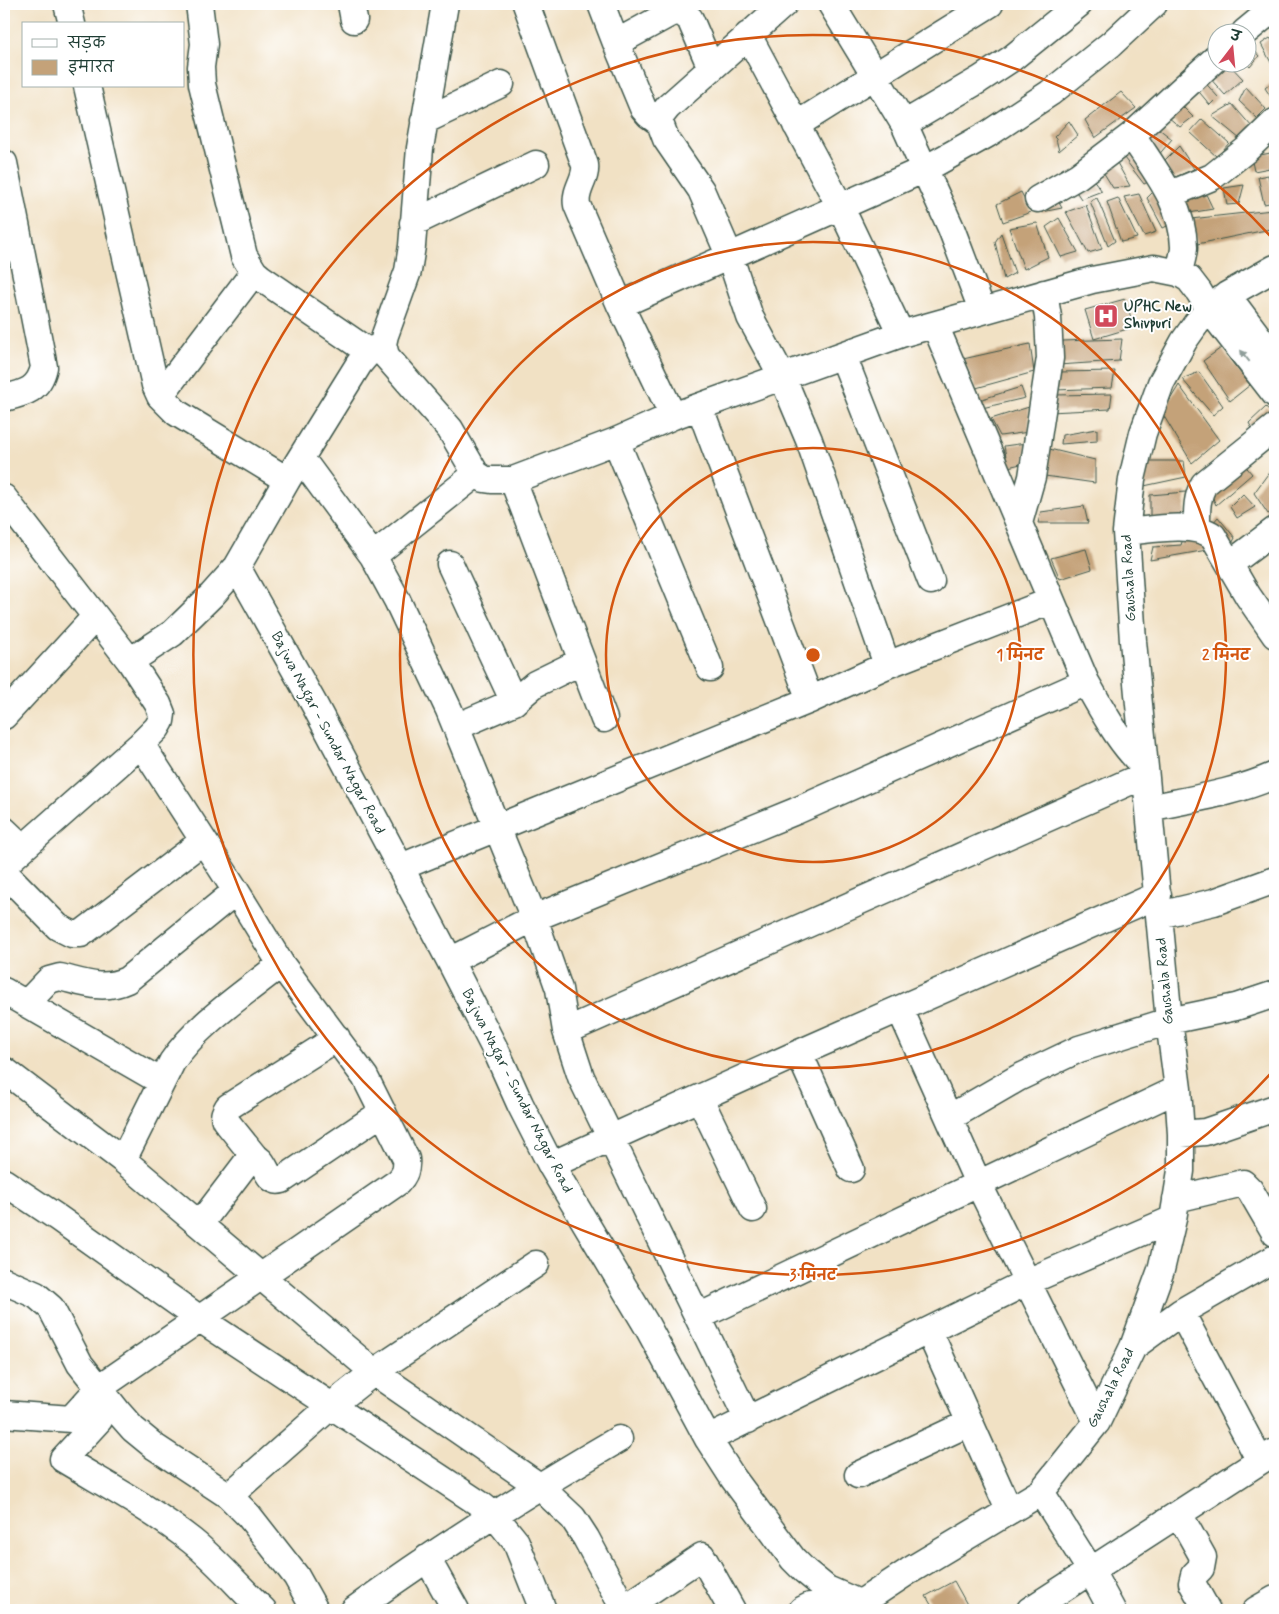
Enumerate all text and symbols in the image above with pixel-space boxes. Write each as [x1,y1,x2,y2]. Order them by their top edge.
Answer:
legend [22,22,185,88]
north arrow [1206,22,1256,72]
text: उ [1226,26,1244,47]
text: सड़क [67,34,106,54]
text: इमारत [68,58,115,78]
place label: UPHC New Shivpuri [1124,297,1192,334]
hospital icon: UPHC New Shivpuri [1093,303,1119,329]
one-way arrow [1240,350,1251,363]
street label: Gaushala Road [1117,534,1141,622]
street label: Bajwa Nagar - Sundar Nagar Road [265,628,390,838]
text: 1 मिनट [996,642,1045,666]
text: 2 मिनट [1202,642,1251,666]
centre of rings [804,646,822,664]
street label: Gaushala Road [1151,937,1179,1025]
street label: Bajwa Nagar - Sundar Nagar Road [456,985,577,1197]
text: 3 मिनट [789,1262,838,1286]
street label: Gaushala Road [1082,1345,1140,1431]

